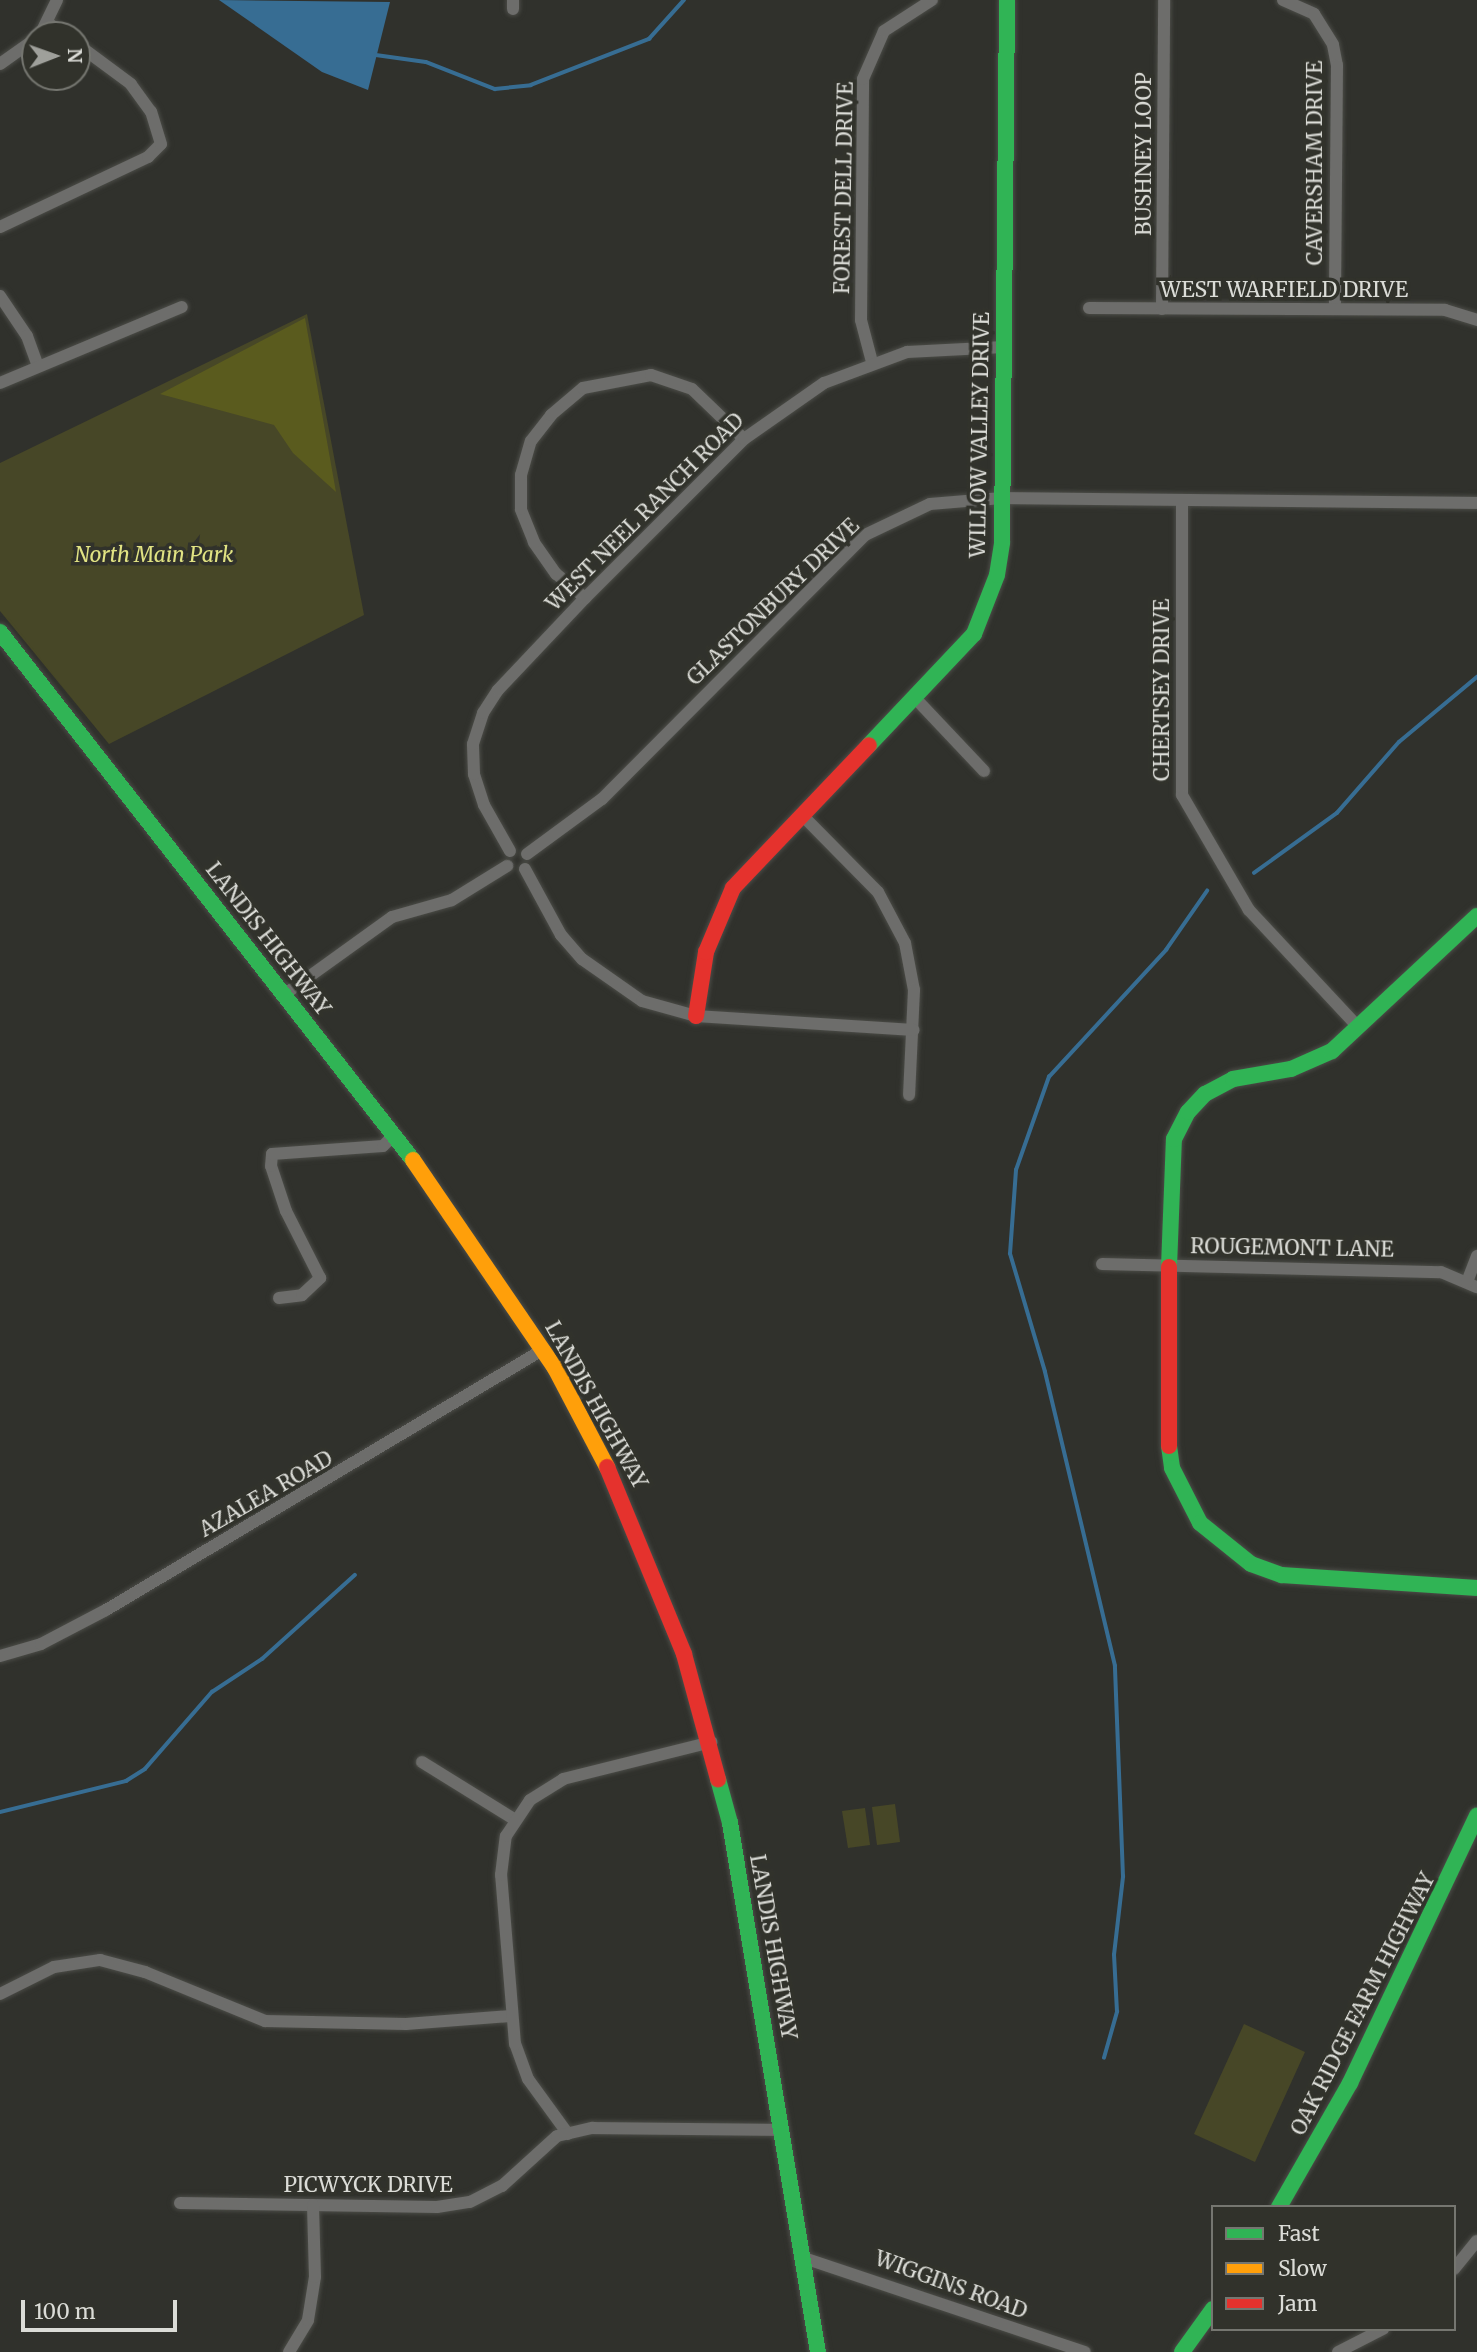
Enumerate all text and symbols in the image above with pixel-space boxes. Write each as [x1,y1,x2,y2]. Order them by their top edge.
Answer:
north arrow [21,21,91,91]
text: N [63,48,87,63]
street label: CAVERSHAM DRIVE [1302,61,1328,265]
street label: BUSHNEY LOOP [1131,72,1157,236]
street label: FOREST DELL DRIVE [830,81,858,295]
street label: WEST WARFIELD DRIVE [1160,277,1408,303]
street label: WILLOW VALLEY DRIVE [965,312,995,558]
street label: WEST NEEL RANCH ROAD [541,408,749,616]
street label: GLASTONBURY DRIVE [682,513,864,691]
park label: North Main Park [75,542,233,568]
street label: CHERTSEY DRIVE [1149,599,1175,781]
street label: LANDIS HIGHWAY [200,857,336,1021]
street label: ROUGEMONT LANE [1190,1234,1394,1262]
street label: LANDIS HIGHWAY [540,1317,652,1493]
street label: AZALEA ROAD [195,1446,337,1542]
street label: LANDIS HIGHWAY [744,1852,802,2042]
street label: OAK RIDGE FARM HIGHWAY [1286,1868,1440,2140]
street label: PICWYCK DRIVE [283,2172,453,2198]
legend [1211,2205,1456,2331]
text: Fast [1278,2220,1320,2247]
street label: WIGGINS ROAD [871,2246,1031,2324]
text: Slow [1278,2255,1327,2282]
scale bar [24,2286,180,2330]
text: Jam [1278,2290,1317,2317]
text: 100 m [34,2298,96,2325]

